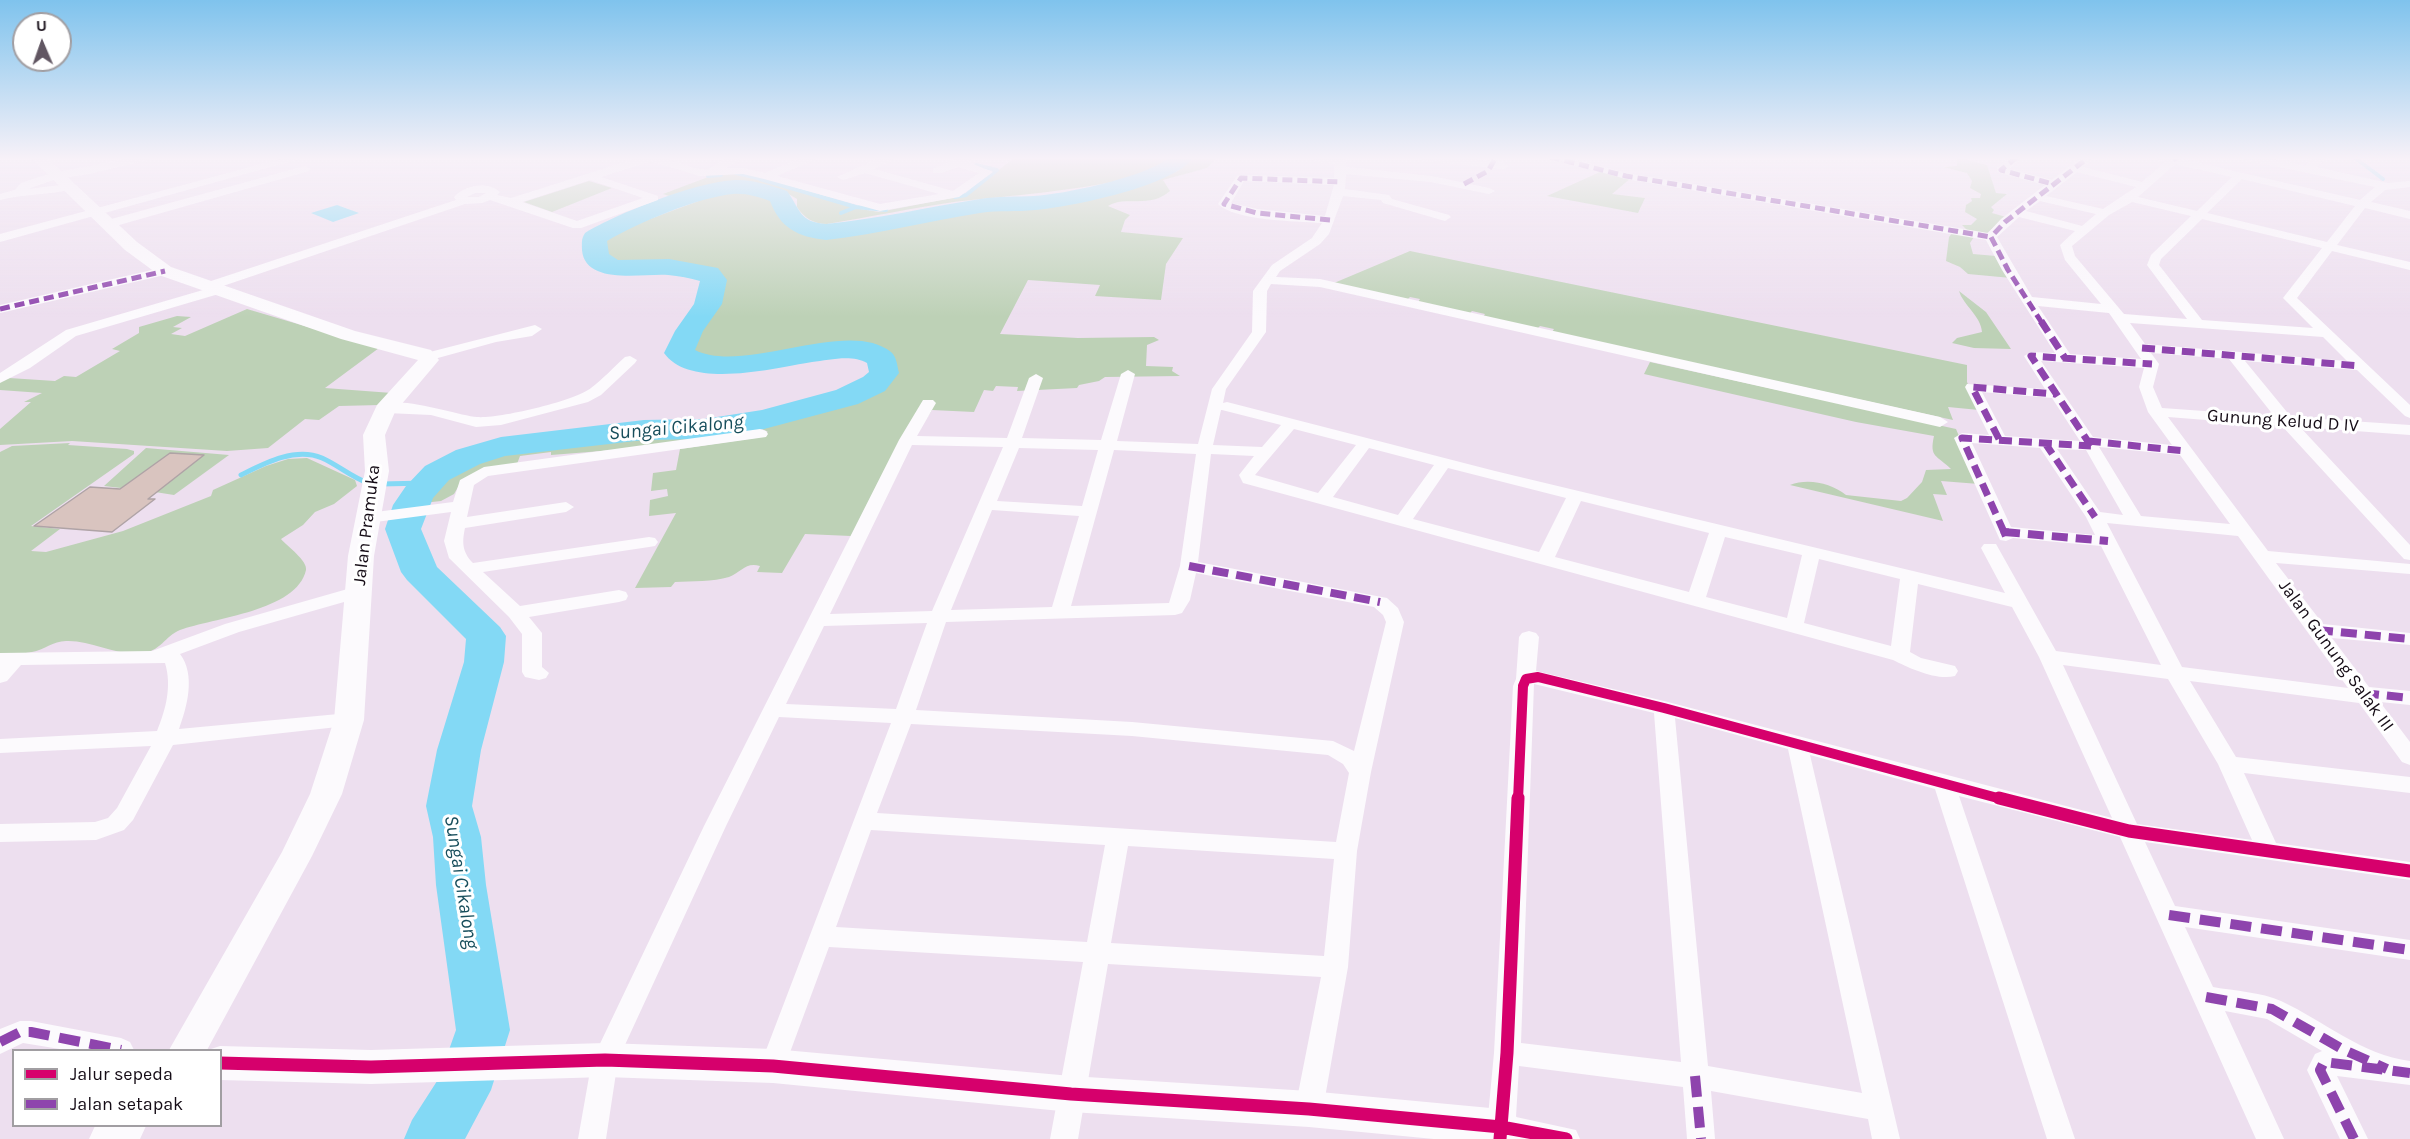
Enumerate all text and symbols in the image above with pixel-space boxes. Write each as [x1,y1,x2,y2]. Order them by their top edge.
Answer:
north arrow [12,12,72,72]
text: U [36,16,47,35]
street label: Gunung Kelud D IV [2206,405,2360,437]
water label: Sungai Cikalong [608,410,744,446]
street label: Jalan Pramuka [349,463,385,587]
street label: Jalan Gunung Salak III [2274,576,2398,736]
water label: Sungai Cikalong [439,813,483,951]
legend [12,1049,222,1127]
text: Jalur sepeda [70,1063,173,1085]
text: Jalan setapak [70,1093,183,1115]

